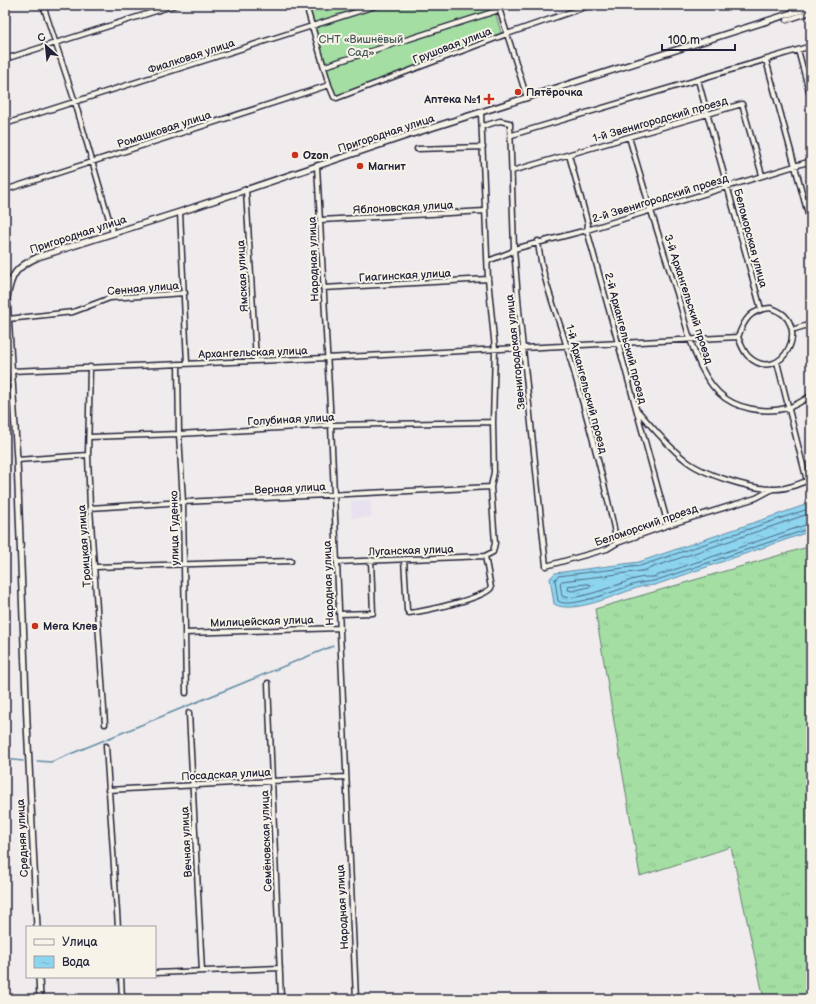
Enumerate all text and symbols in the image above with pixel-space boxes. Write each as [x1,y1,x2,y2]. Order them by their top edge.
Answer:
street label: Грушовая улица [411,24,494,66]
north arrow [26,26,66,66]
scale bar [662,26,735,52]
text: С [35,30,48,45]
park label: СНТ «Вишнёвый Cад» [319,33,403,59]
text: 100 m [668,33,700,48]
street label: Фиалковая улица [146,36,237,77]
place label: Пятёрочка [526,86,583,99]
marker: Пятёрочка [513,87,523,97]
place label: Аптека №1 [423,93,481,106]
marker: Аптека №1 [484,94,494,104]
street label: 1-й Звенигородский проезд [591,94,729,145]
street label: Ромашковая улица [115,108,213,151]
street label: Пригородная улица [336,112,437,155]
place label: Ozon [303,149,329,162]
marker: Ozon [290,150,300,160]
place label: Магнит [368,160,407,173]
marker: Магнит [355,161,365,171]
street label: 2-й Звенигородский проезд [591,171,730,225]
street label: Беломорская улица [731,187,770,290]
street label: Яблоновская улица [352,198,454,217]
street label: Пригородная улица [28,213,129,256]
street label: Народная улица [305,216,321,302]
street label: 3-й Архангельский проезд [661,233,716,366]
street label: Ямская улица [234,239,251,312]
street label: Гиагинская улица [359,267,452,284]
street label: 2-й Архангельский проезд [602,271,649,405]
street label: Сенная улица [107,279,180,298]
street label: Звенигородская улица [503,293,528,410]
street label: 1-й Архангельский проезд [563,323,610,455]
street label: Архангельская улица [197,344,308,361]
street label: Голубиная улица [247,411,336,428]
street label: Верная улица [254,480,327,497]
street label: улица Гуденко [167,490,182,566]
street label: Беломорский проезд [593,502,700,549]
street label: Троицкая улица [75,504,94,588]
street label: Народная улица [320,540,336,626]
street label: Луганская улица [367,542,455,559]
street label: Милицейская улица [210,613,315,630]
place label: Мега Клев [43,620,98,633]
marker: Мега Клев [30,621,40,631]
street label: Посадская улица [181,766,272,783]
street label: Семёновская улица [258,789,275,892]
street label: Средняя улица [14,798,31,877]
street label: Вечная улица [178,806,195,878]
street label: Народная улица [334,864,351,950]
legend [26,926,156,978]
text: Улица [62,935,98,950]
text: Вода [62,955,90,970]

